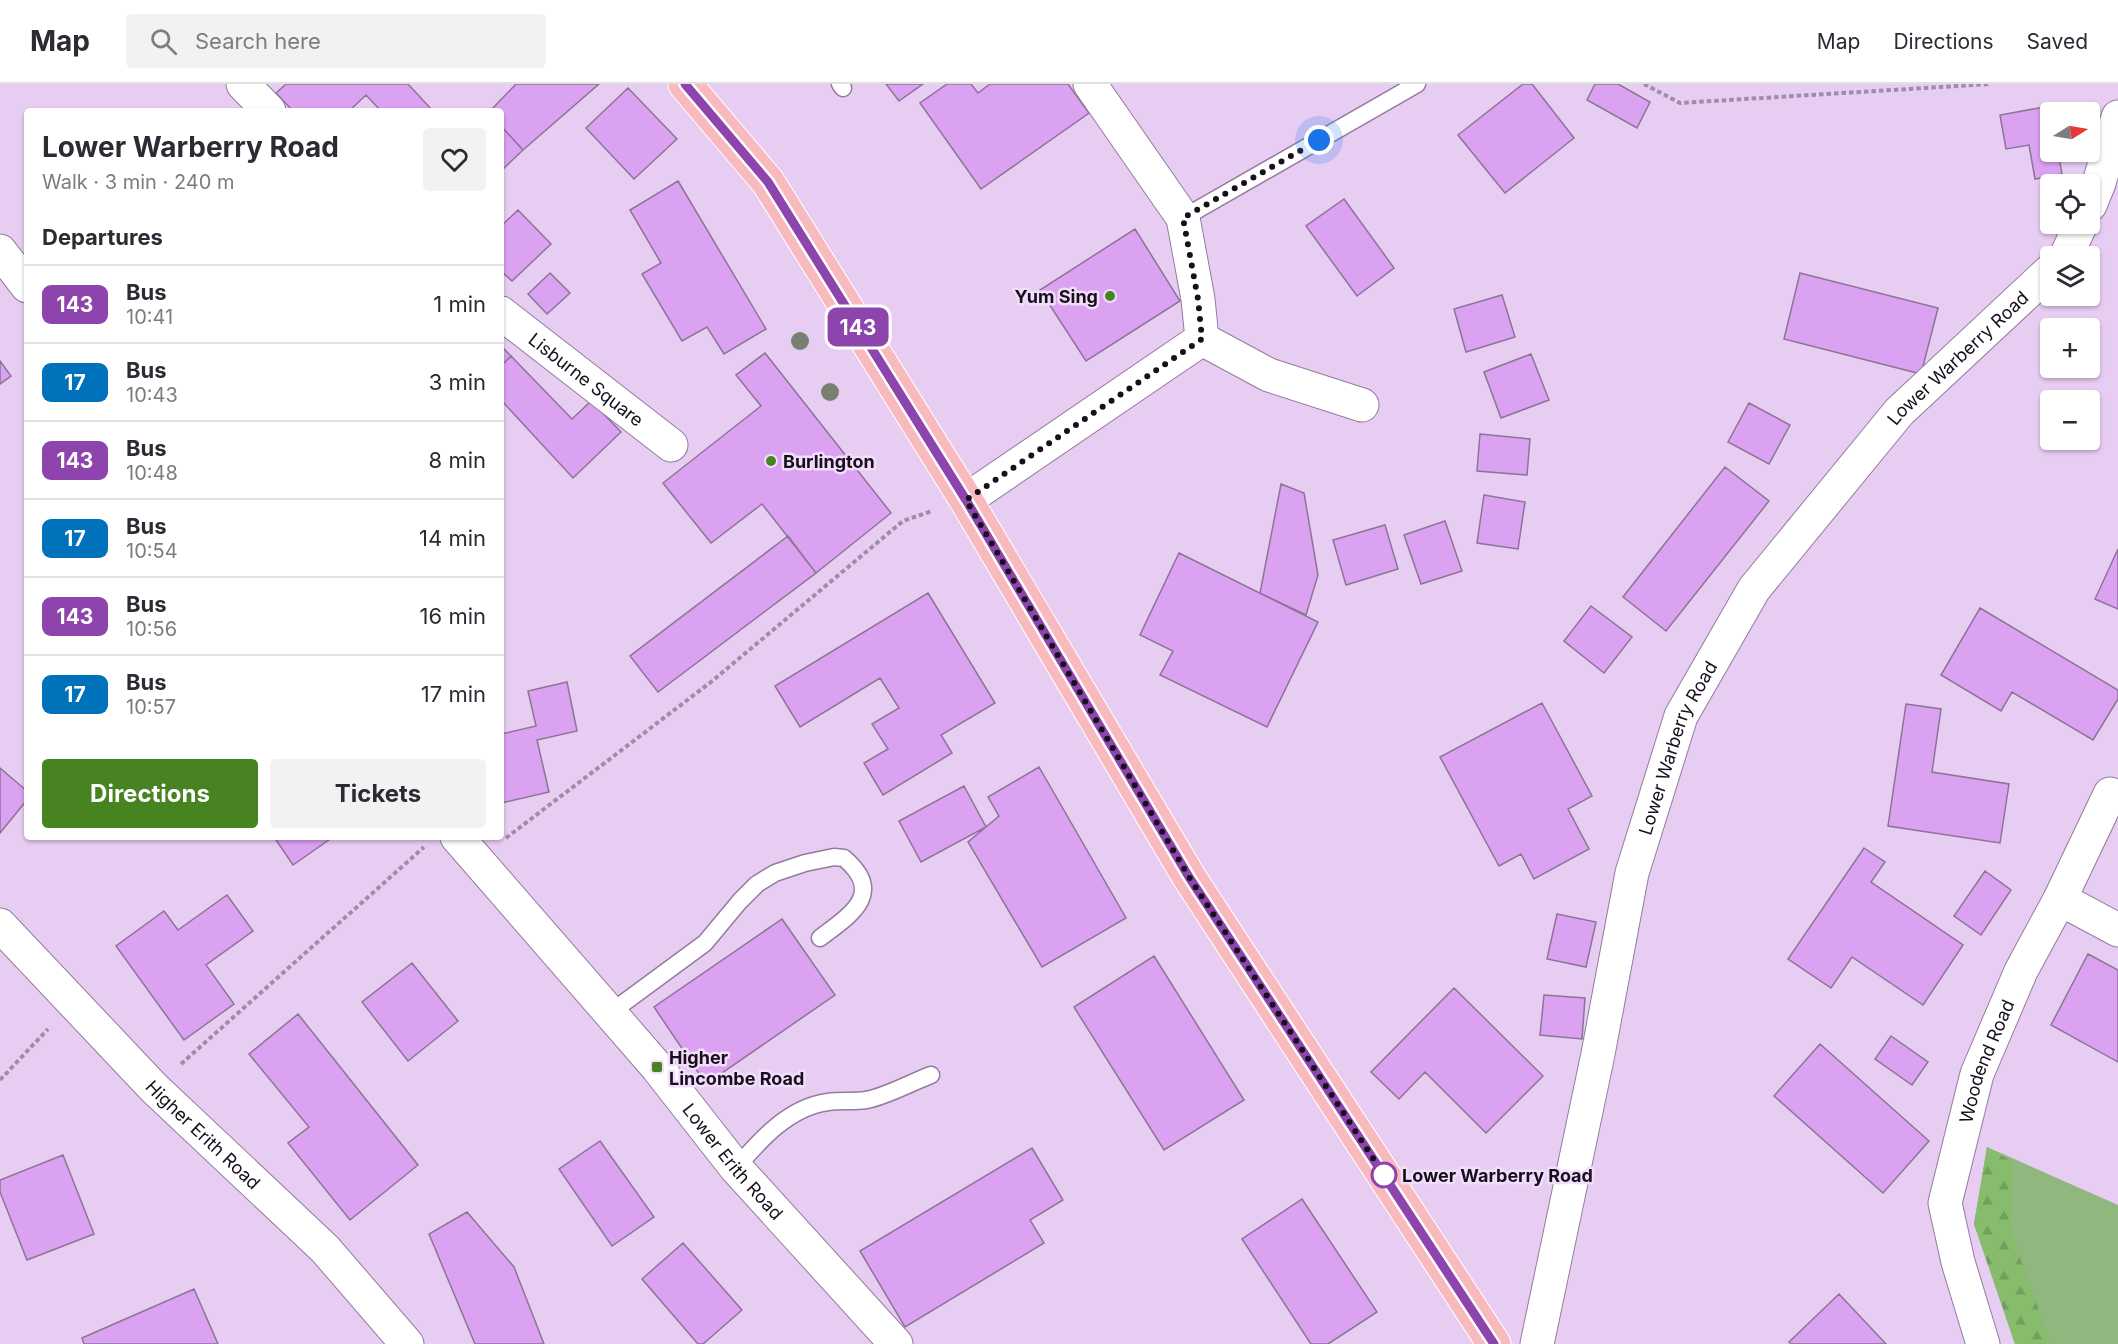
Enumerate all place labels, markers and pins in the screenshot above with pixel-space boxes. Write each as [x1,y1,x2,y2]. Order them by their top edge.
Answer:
place label: Yum Sing [1014,286,1098,307]
marker: Yum Sing [1103,289,1117,303]
place label: Burlington [783,451,875,472]
marker: Burlington [764,454,778,468]
place label: Higher Lincombe Road [669,1047,804,1089]
marker: Higher Lincombe Road [650,1060,664,1074]
marker: Lower Warberry Road [1371,1162,1397,1188]
place label: Lower Warberry Road [1402,1165,1593,1186]

